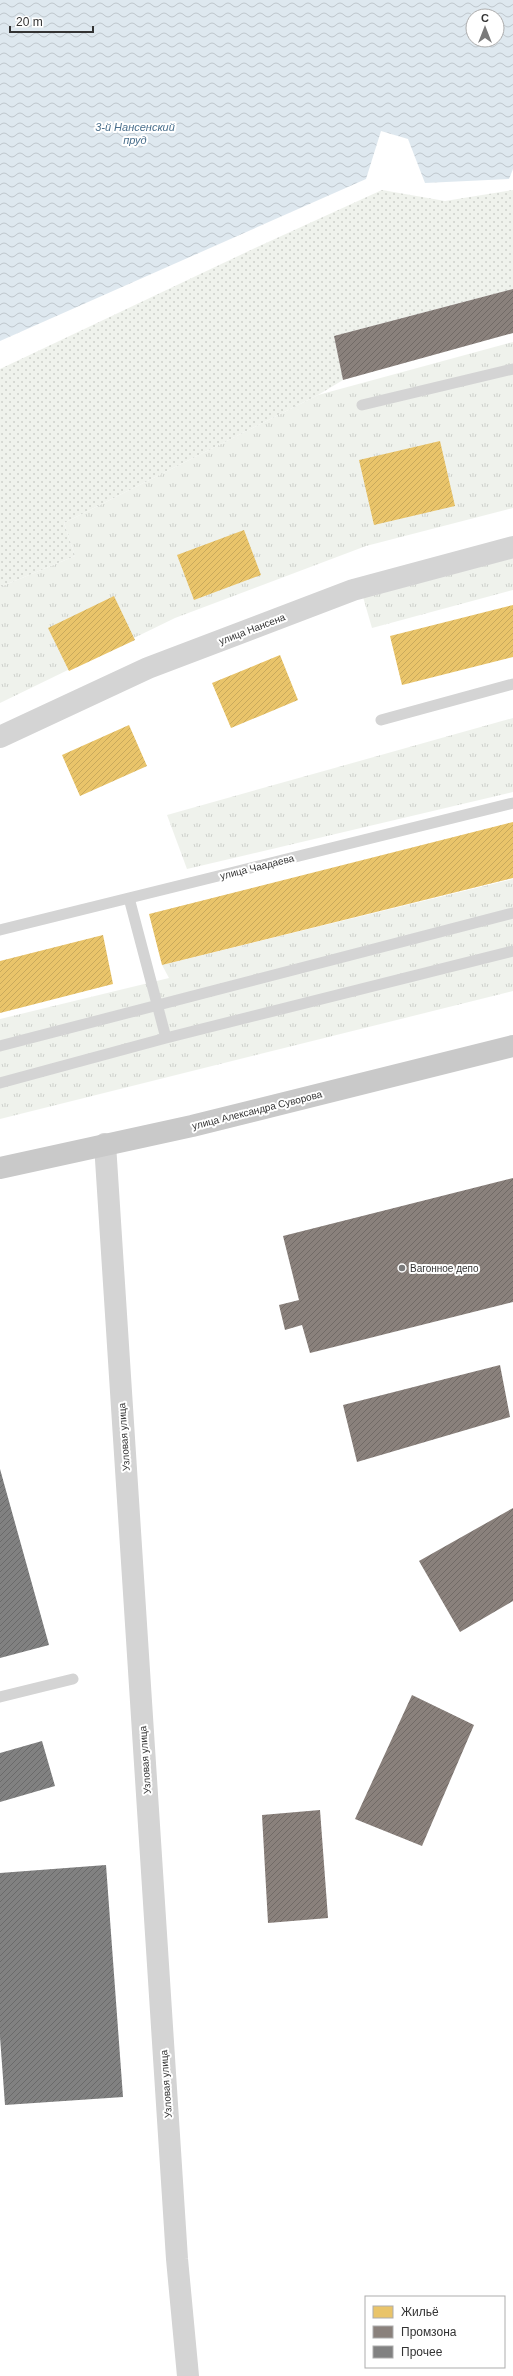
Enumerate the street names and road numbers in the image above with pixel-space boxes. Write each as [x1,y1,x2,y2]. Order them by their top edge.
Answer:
street label: улица Нансена [217,611,287,647]
street label: улица Чаадаева [219,852,296,882]
street label: улица Александра Суворова [191,1088,324,1131]
street label: Узловая улица [116,1402,132,1471]
street label: Узловая улица [137,1725,153,1794]
street label: Узловая улица [158,2049,174,2118]

